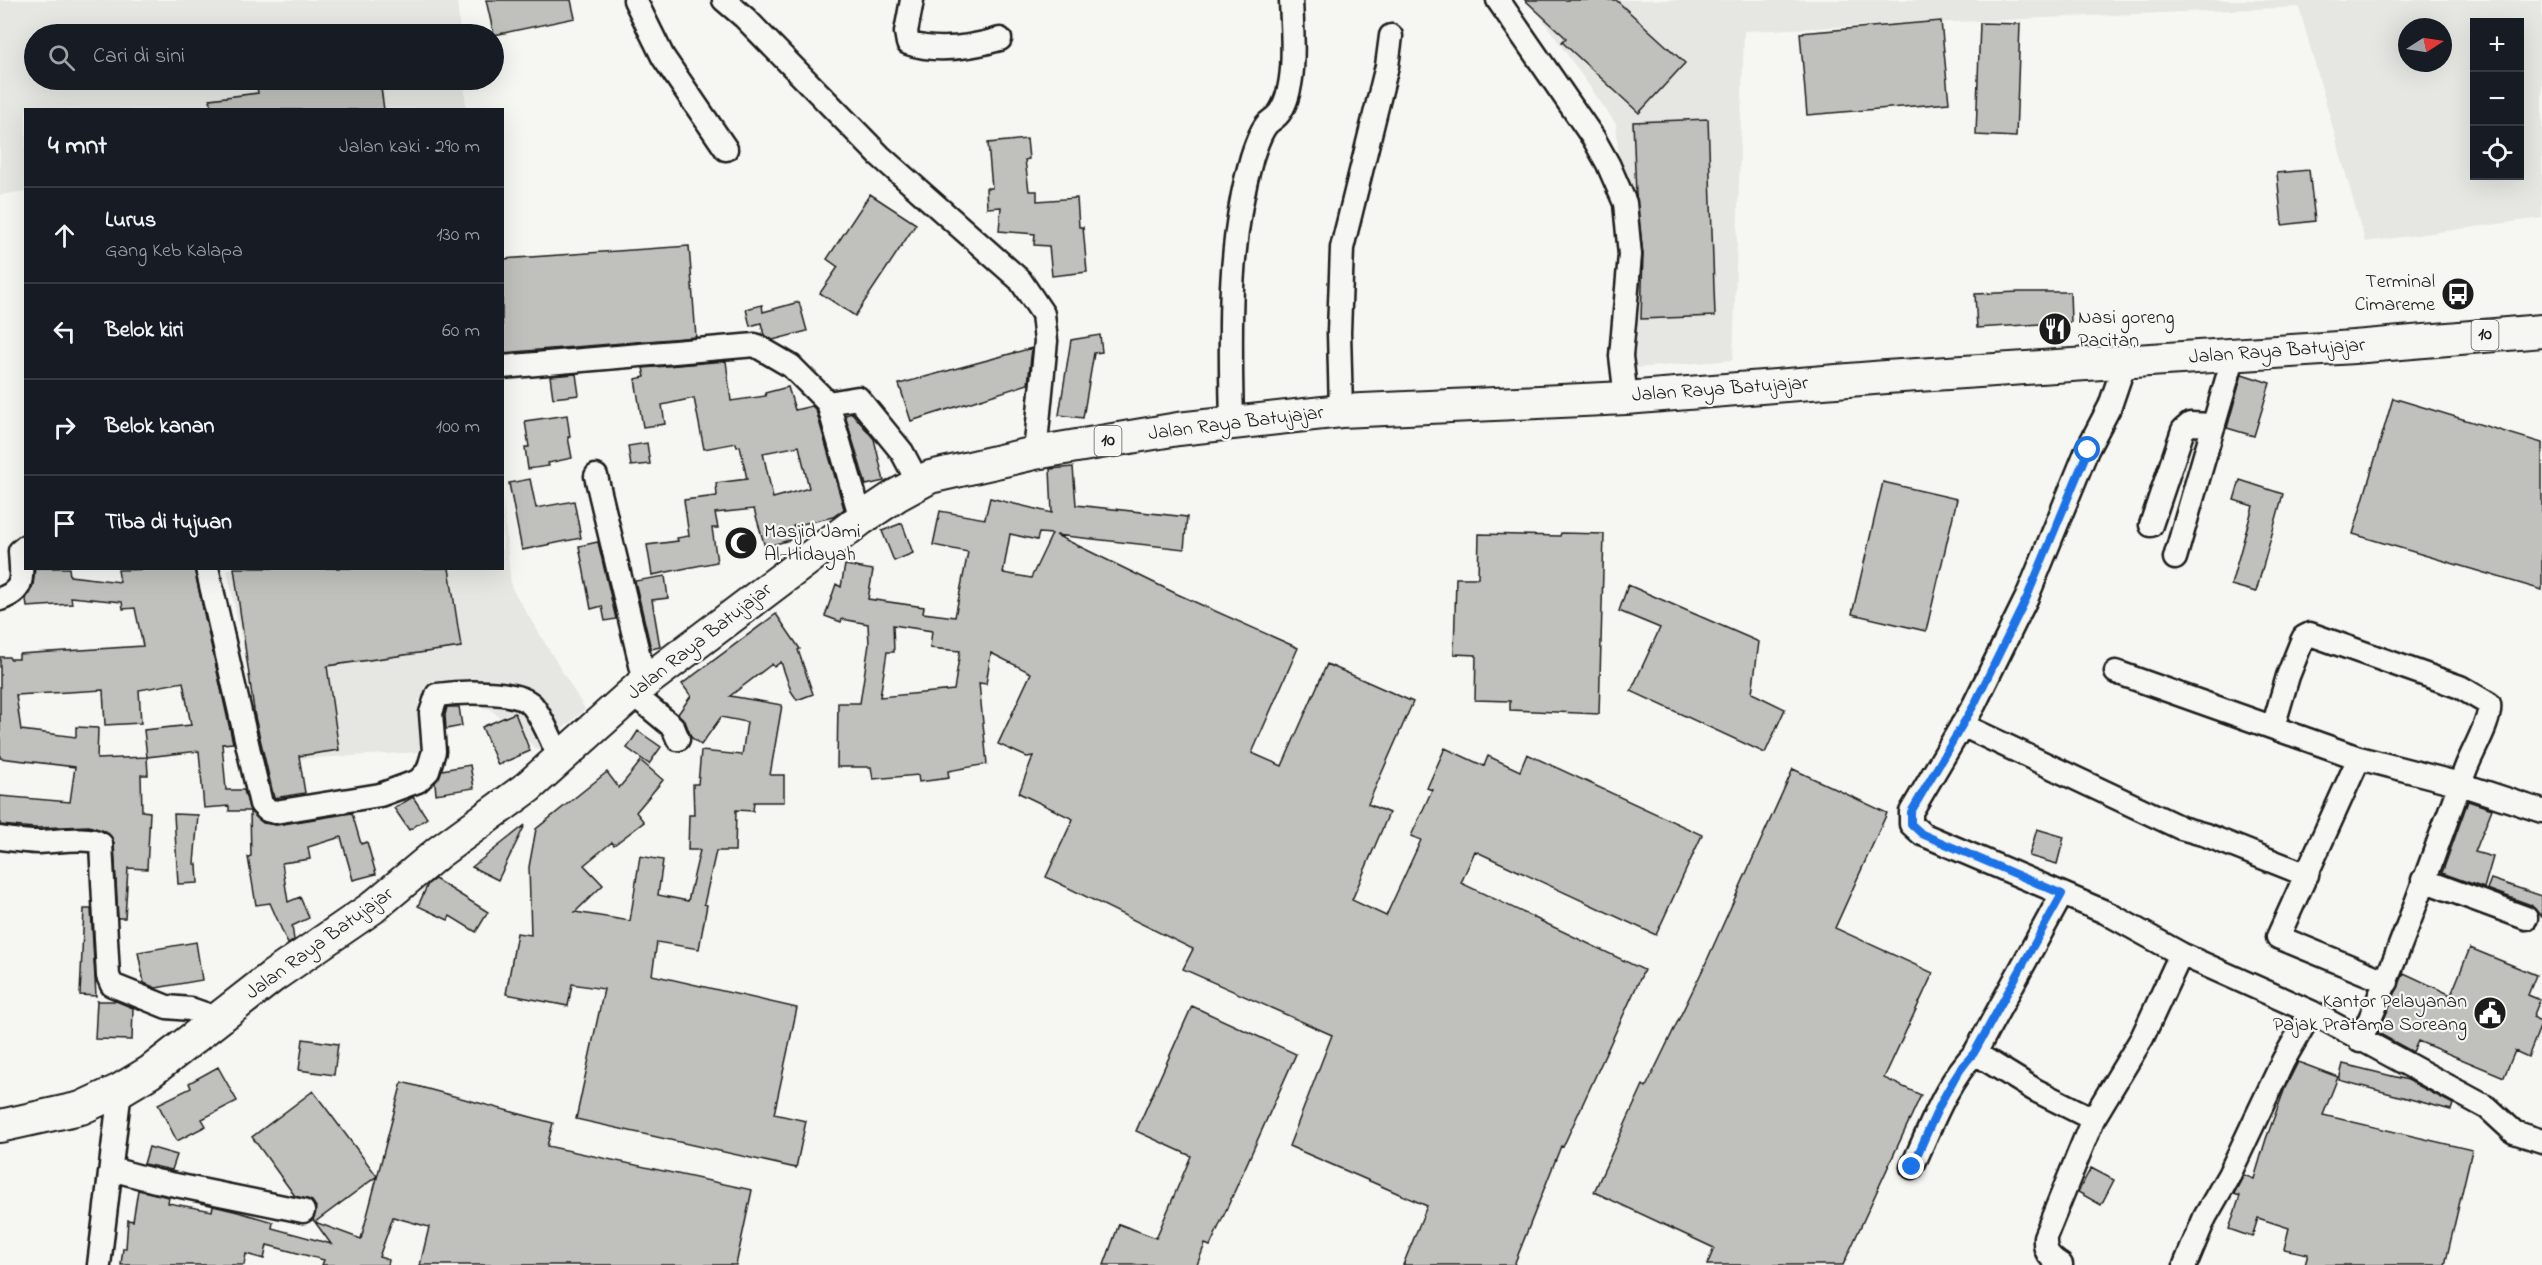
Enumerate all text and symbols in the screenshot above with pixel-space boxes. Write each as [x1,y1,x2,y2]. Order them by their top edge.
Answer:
north arrow [2398,18,2452,72]
map controls [2470,18,2524,180]
button: + [2470,18,2524,72]
search box [24,24,504,90]
icon: search [45,41,78,74]
text: Cari di sini [93,41,185,73]
button: − [2470,72,2524,126]
button: locate [2470,126,2524,180]
text: 4 mnt [48,128,107,166]
text: Jalan kaki · 290 m [339,133,480,162]
text: Lurus [105,205,156,237]
icon: ahead [48,219,81,252]
text: 130 m [436,221,480,250]
text: Gang Keb Kalapa [105,237,243,266]
place label: Terminal Cimareme [2354,268,2435,320]
bus stop icon: Terminal Cimareme [2440,276,2476,312]
place label: Nasi goreng Pacitan [2078,304,2175,356]
restaurant icon: Nasi goreng Pacitan [2037,311,2073,347]
icon: left [48,315,81,348]
text: Belok kiri [105,315,184,347]
text: 60 m [442,317,480,346]
road number: 10 [2472,320,2498,350]
street label: Jalan Raya Batujajar [2188,331,2367,373]
street label: Jalan Raya Batujajar [1631,369,1810,411]
street label: Jalan Raya Batujajar [1147,399,1326,449]
icon: right [48,411,81,444]
text: Belok kanan [105,411,214,443]
text: 100 m [436,413,480,442]
road number: 10 [1094,426,1122,456]
route start [2074,436,2100,462]
icon: arrive [48,507,81,540]
text: Tiba di tujuan [105,507,232,539]
place label: Masjid Jami Al-Hidayah [764,518,861,570]
mosque icon: Masjid Jami Al-Hidayah [723,525,759,561]
street label: Jalan Raya Batujajar [622,576,779,708]
street label: Jalan Raya Batujajar [240,880,401,1008]
place label: Kantor Pelayanan Pajak Pratama Soreang [2273,988,2467,1041]
public building icon: Kantor Pelayanan Pajak Pratama Soreang [2472,995,2508,1031]
route end [1898,1153,1924,1179]

